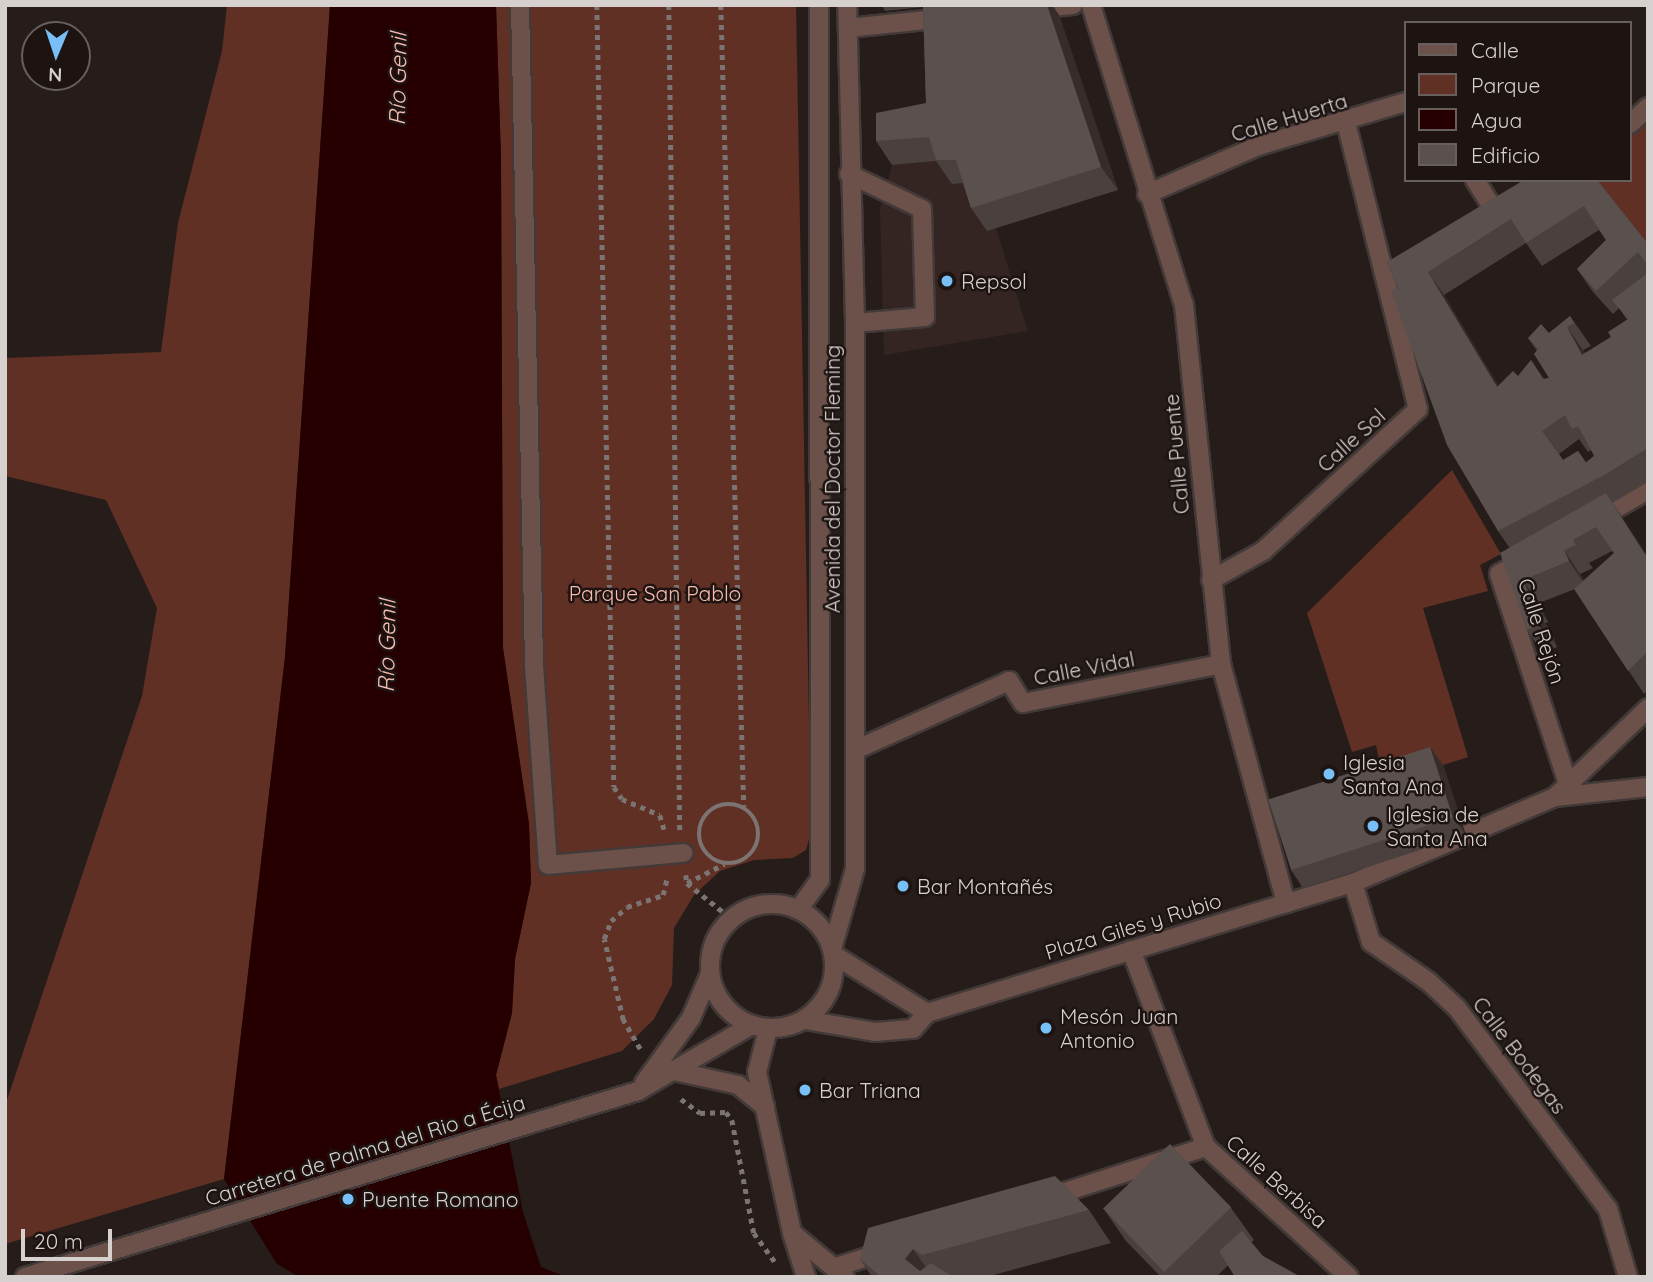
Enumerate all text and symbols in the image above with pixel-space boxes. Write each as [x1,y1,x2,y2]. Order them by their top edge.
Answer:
north arrow [21,21,91,91]
legend [1404,21,1632,182]
water label: Río Genil [383,32,413,126]
text: Calle [1471,37,1519,63]
text: N [48,63,63,87]
text: Parque [1471,72,1540,98]
street label: Calle Huerta [1228,87,1350,147]
text: Agua [1471,107,1522,133]
text: Edificio [1471,142,1540,168]
place label: Repsol [961,268,1027,294]
marker: Repsol [939,273,955,289]
street label: Avenida del Doctor Fleming [819,345,845,613]
street label: Calle Puente [1158,393,1194,515]
street label: Calle Sol [1312,403,1390,477]
street label: Calle Rejón [1513,575,1571,687]
park label: Parque San Pablo [569,580,741,606]
water label: Río Genil [372,599,402,693]
street label: Calle Vidal [1031,646,1137,690]
place label: Iglesia Santa Ana [1343,749,1444,799]
marker: Iglesia Santa Ana [1321,766,1337,782]
place label: Iglesia de Santa Ana [1387,801,1488,851]
marker: Iglesia de Santa Ana [1365,818,1381,834]
place label: Bar Montañés [917,873,1053,899]
marker: Bar Montañés [895,878,911,894]
street label: Plaza Giles y Rubio [1042,887,1224,965]
street label: Calle Bodegas [1468,992,1572,1118]
place label: Mesón Juan Antonio [1060,1003,1178,1053]
marker: Mesón Juan Antonio [1038,1020,1054,1036]
place label: Bar Triana [819,1077,921,1103]
marker: Bar Triana [797,1082,813,1098]
street label: Carretera de Palma del Rio a Écija [202,1089,528,1211]
street label: Calle Berbisa [1221,1129,1333,1233]
place label: Puente Romano [362,1186,518,1212]
marker: Puente Romano [340,1191,356,1207]
scale bar [24,1216,116,1260]
text: 20 m [34,1228,83,1254]

